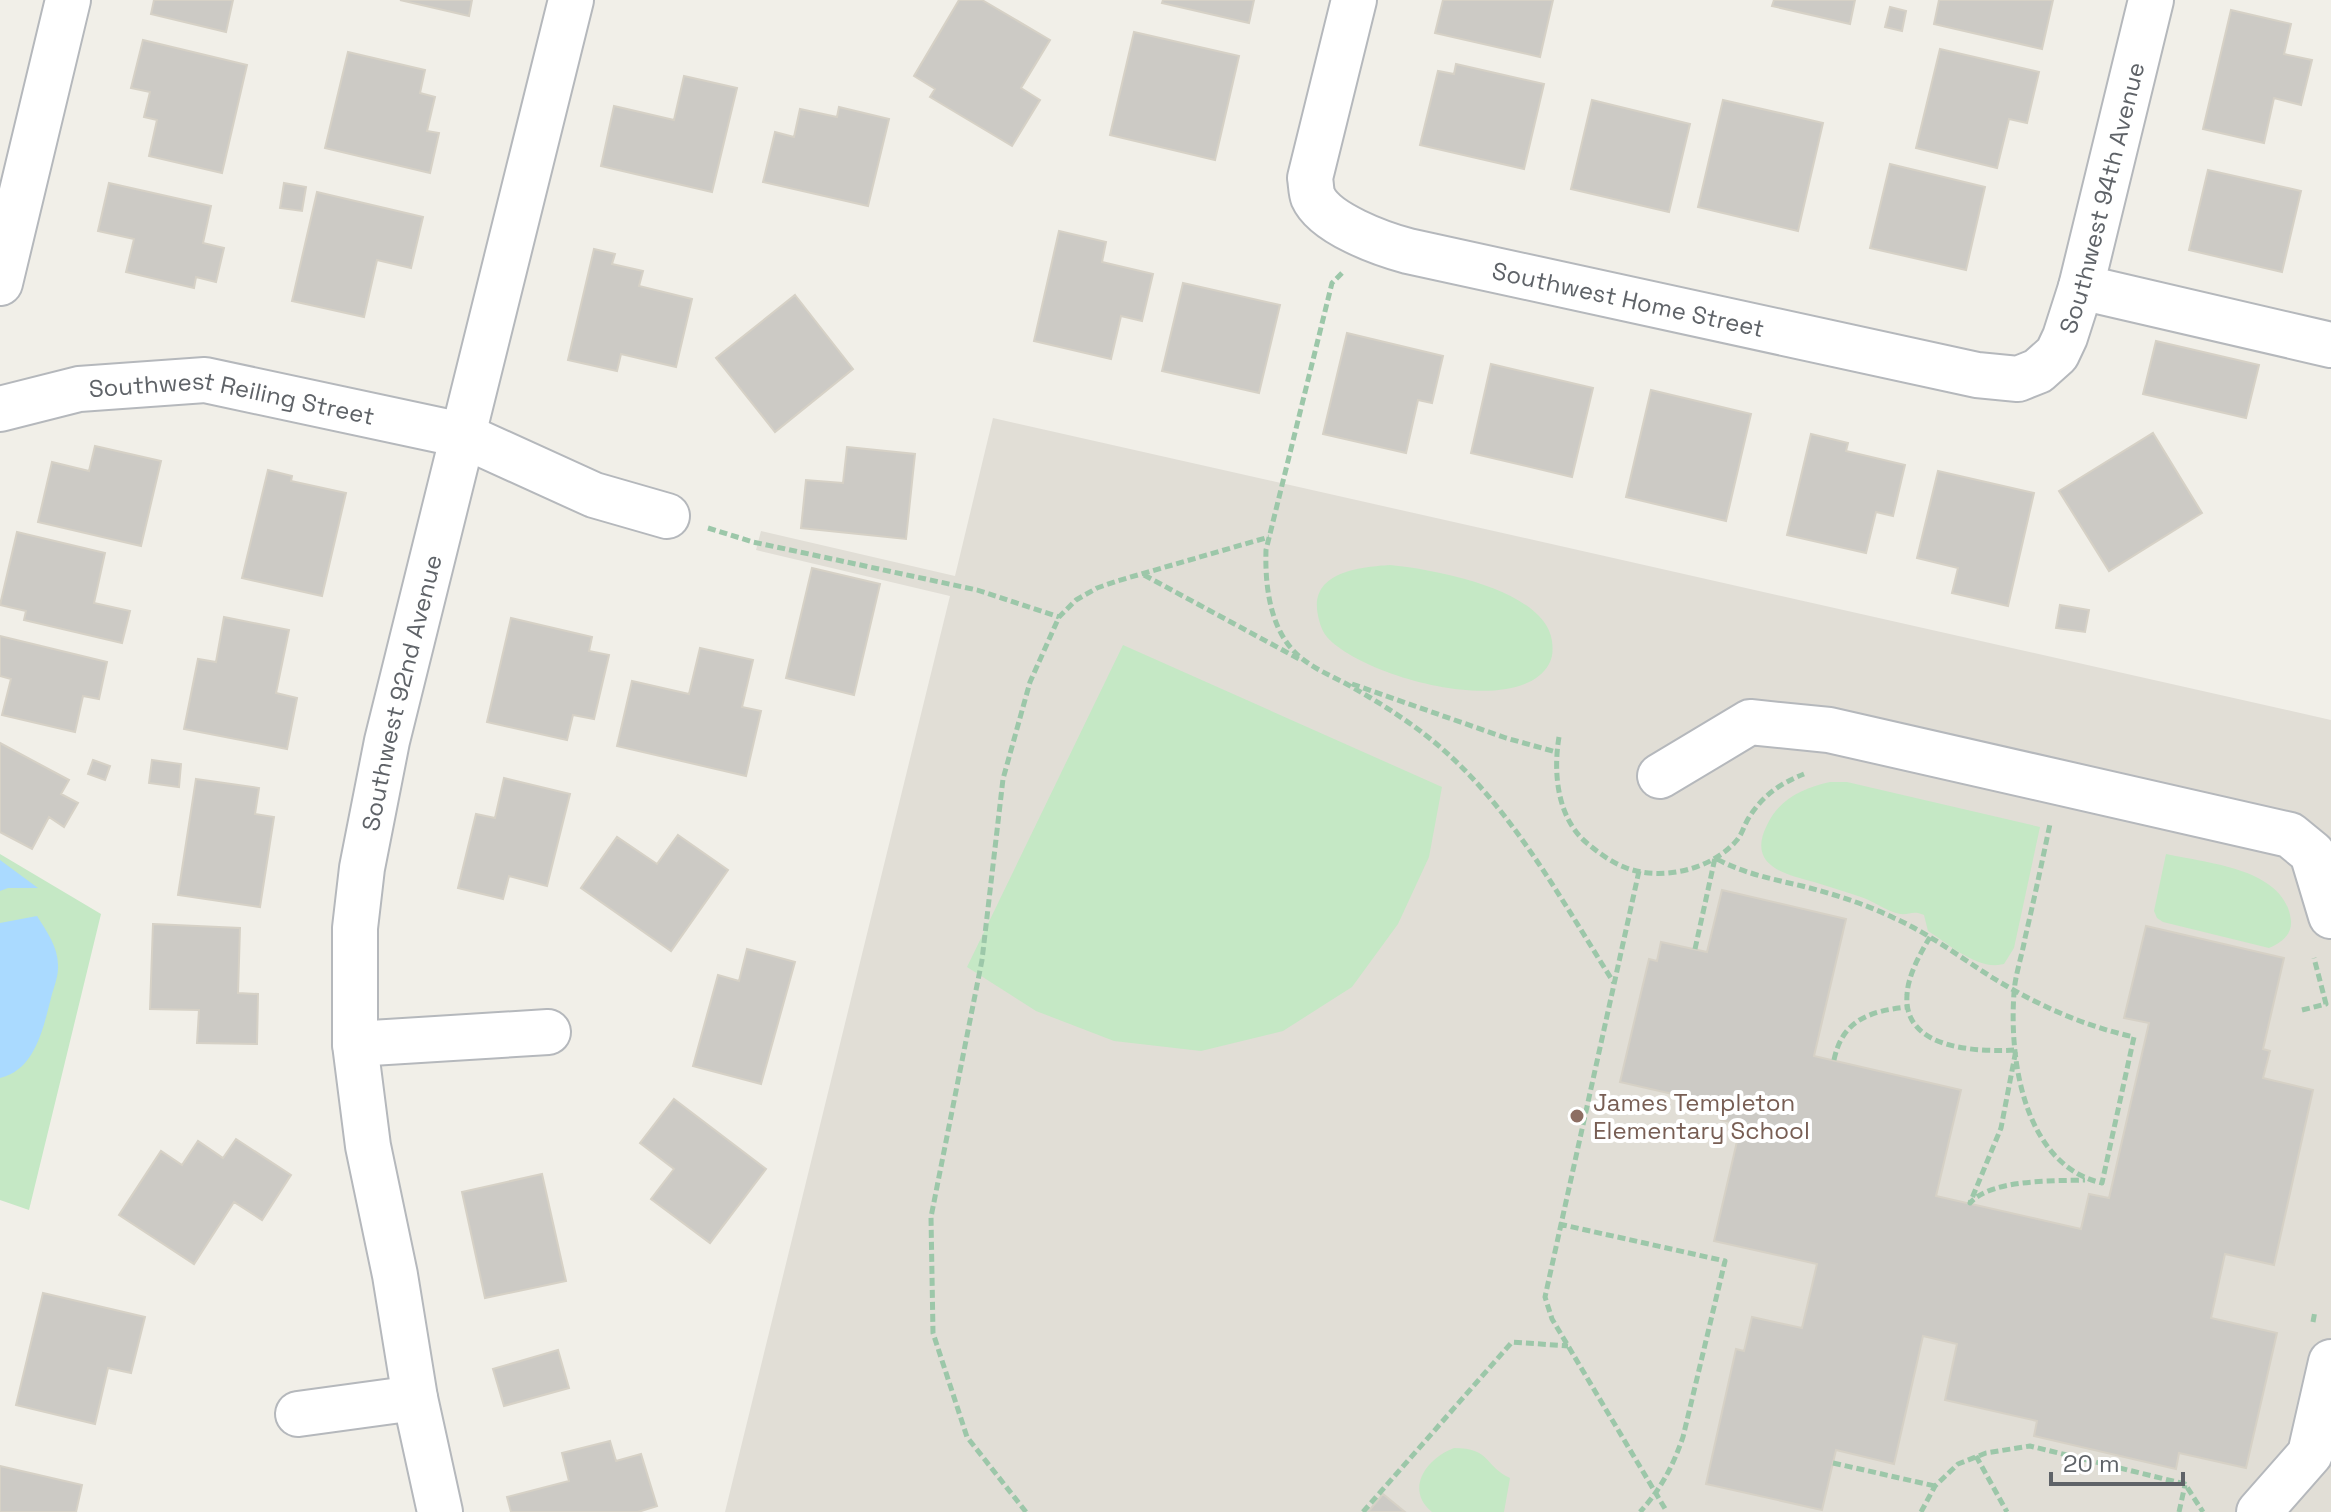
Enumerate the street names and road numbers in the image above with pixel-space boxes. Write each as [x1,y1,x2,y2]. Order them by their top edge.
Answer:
street label: Southwest 94th Avenue [2052,59,2151,337]
street label: Southwest Home Street [1489,254,1767,344]
street label: Southwest Reiling Street [88,365,377,431]
street label: Southwest 92nd Avenue [354,551,448,833]

